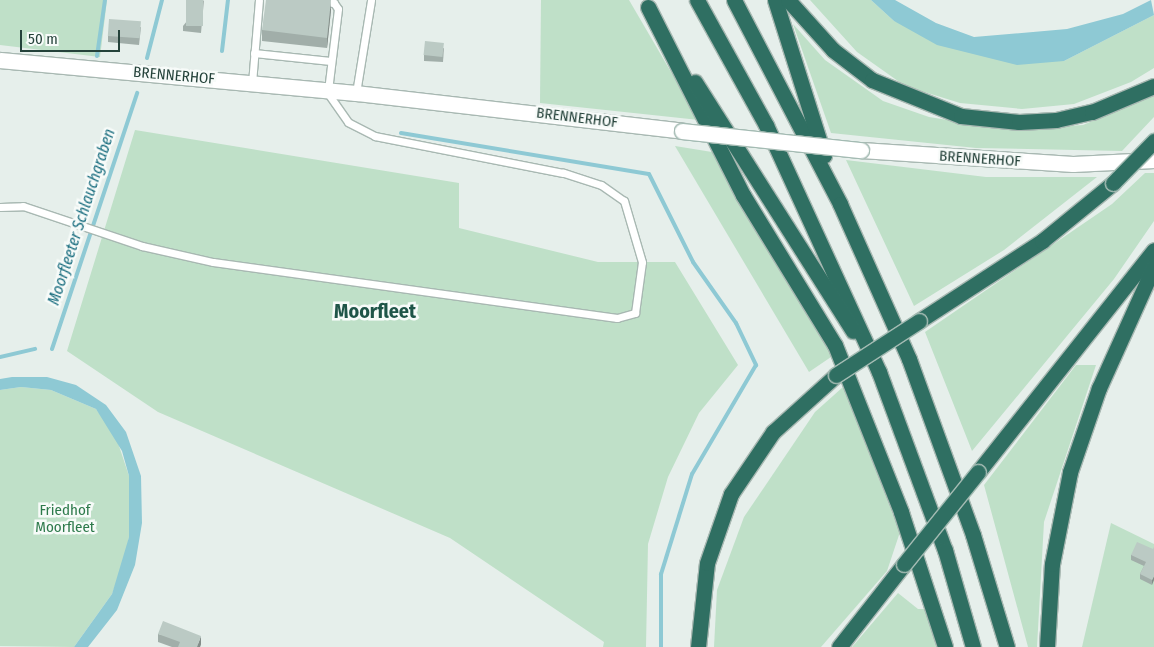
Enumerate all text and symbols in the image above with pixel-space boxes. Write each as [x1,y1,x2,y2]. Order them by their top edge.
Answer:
scale bar [22,20,122,52]
text: 50 m [28,30,58,48]
street label: BRENNERHOF [132,63,216,89]
street label: BRENNERHOF [535,104,619,132]
water label: Moorfleeter Schlauchgraben [44,126,120,308]
street label: BRENNERHOF [939,147,1021,171]
district label: Moorfleet [334,299,416,323]
park label: Friedhof Moorfleet [35,501,95,536]

